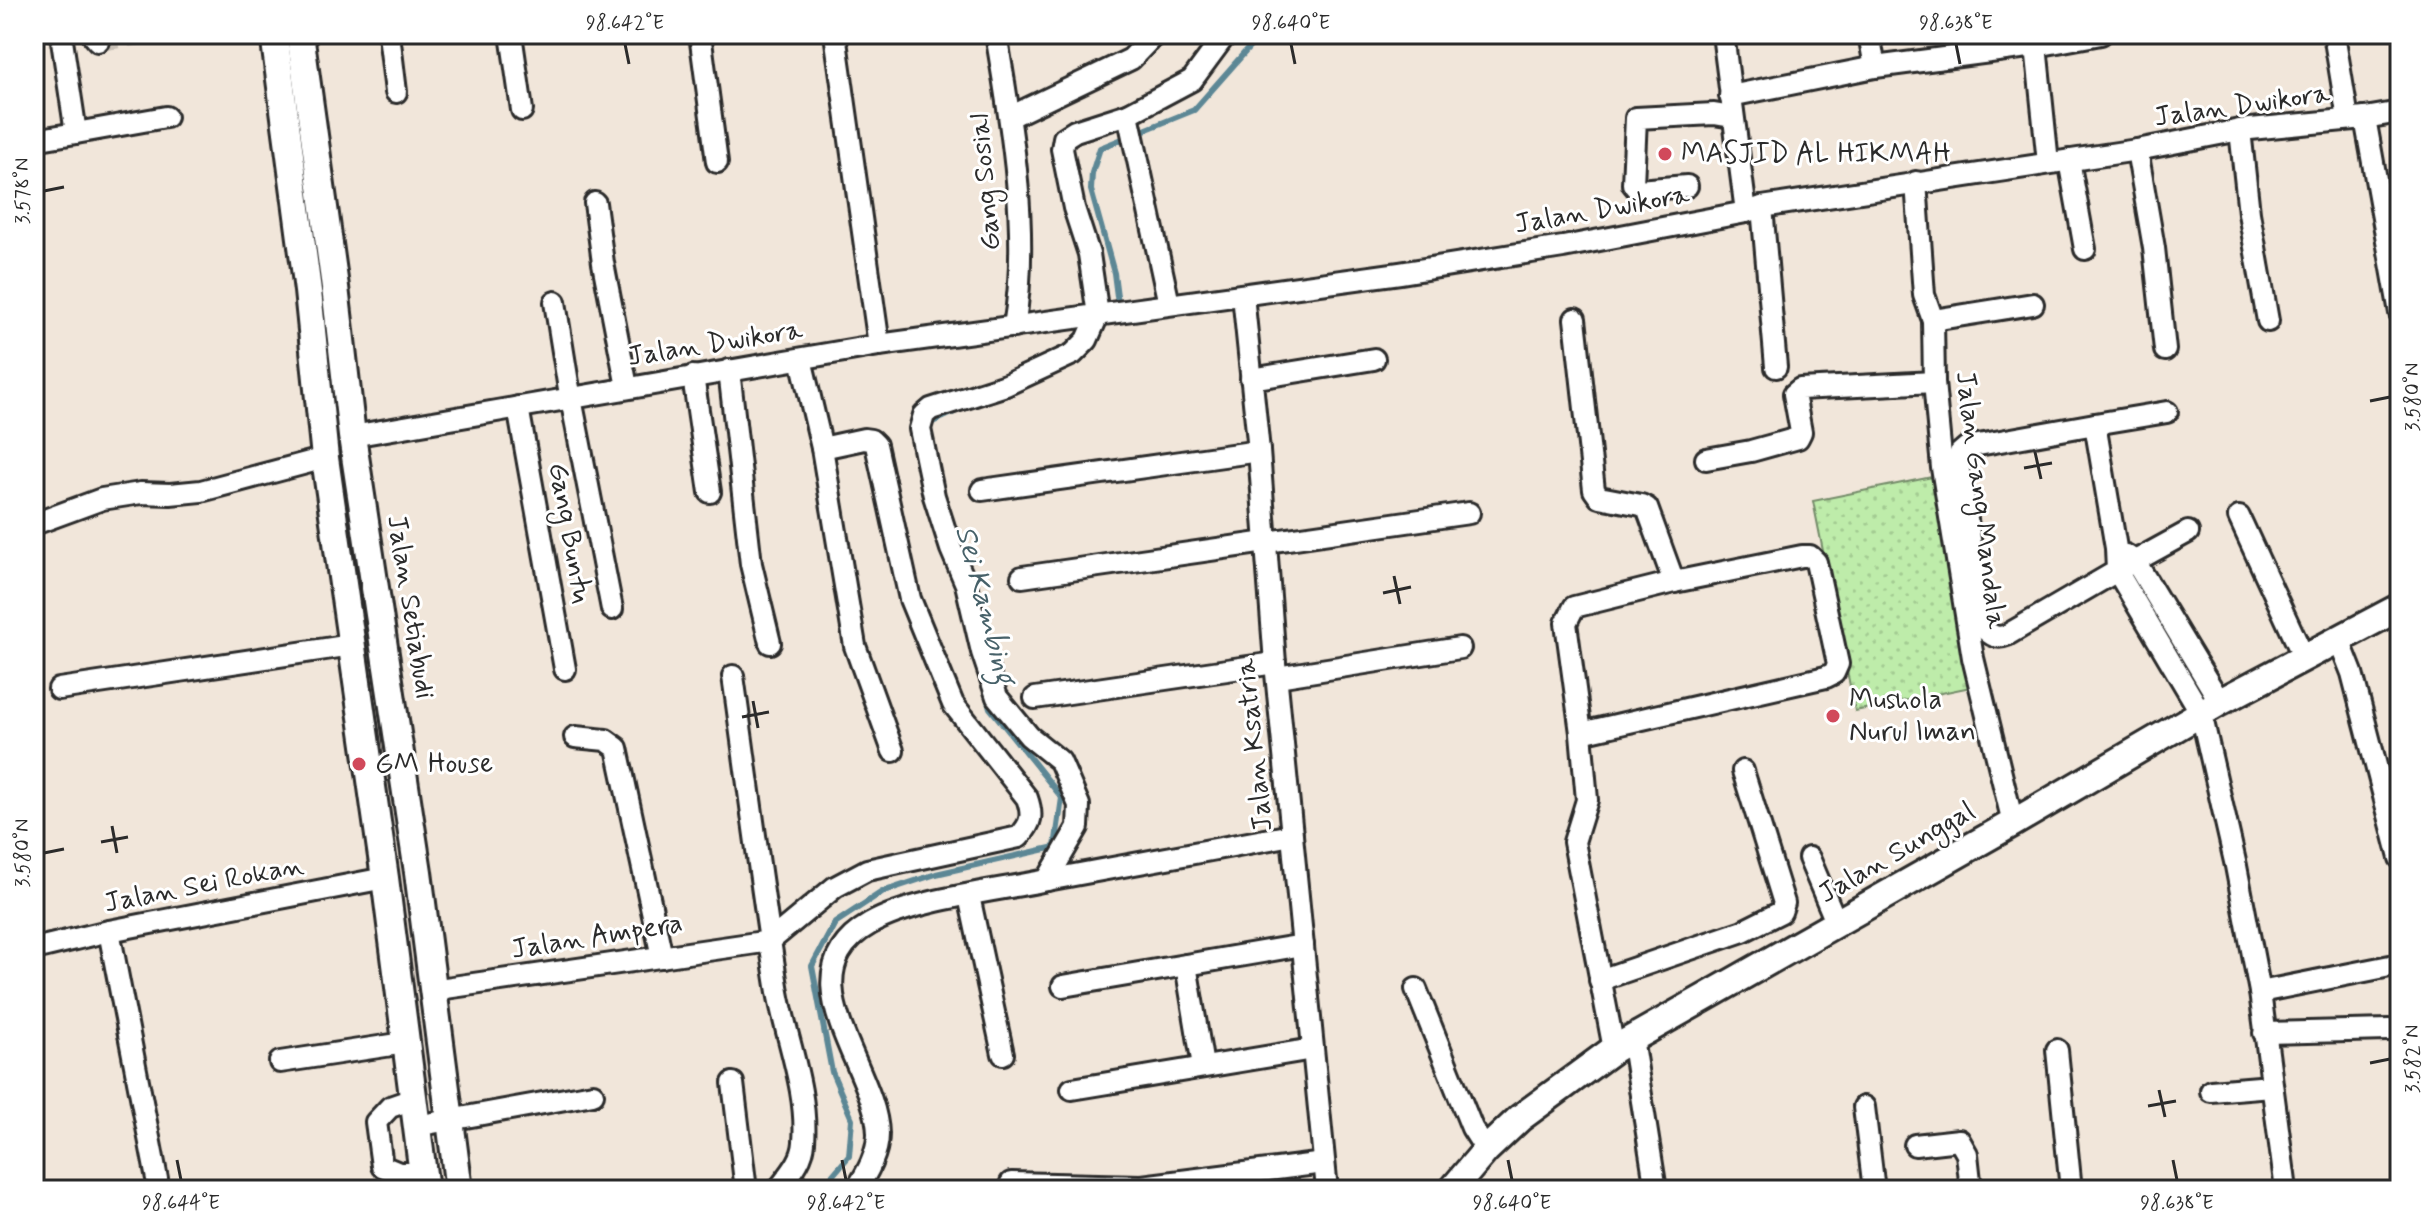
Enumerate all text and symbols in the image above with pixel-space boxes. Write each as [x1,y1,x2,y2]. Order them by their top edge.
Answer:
text: 98.642°E [586,10,664,37]
text: 98.640°E [1252,10,1330,37]
text: 98.638°E [1919,10,1993,37]
street label: Jalan Dwikora [2152,75,2332,137]
street label: Gang Sosial [962,112,1012,252]
place label: MASJID AL HIKMAH [1681,136,1951,173]
marker: MASJID AL HIKMAH [1656,145,1674,163]
text: 3.578°N [10,158,37,224]
street label: Jalan Dwikora [1512,176,1692,244]
street label: Jalan Dwikora [625,312,805,376]
text: 3.580°N [2400,363,2427,431]
street label: Jalan Gang Mandala [1944,369,2014,631]
street label: Gang Buntu [536,460,600,607]
street label: Jalan Setiabudi [377,512,443,702]
water label: Sei Kambing [941,521,1026,693]
street label: Jalan Ksatria [1228,657,1282,833]
place label: Mushola Nurul Iman [1849,682,1976,751]
marker: Mushola Nurul Iman [1824,707,1842,725]
place label: GM House [375,746,493,783]
marker: GM House [350,755,368,773]
street label: Jalan Sunggal [1812,793,1983,914]
text: 3.580°N [10,819,37,887]
street label: Jalan Sei Rokan [101,848,307,922]
street label: Jalan Ampera [509,905,685,969]
text: 3.582°N [2400,1025,2427,1093]
text: 98.644°E [142,1190,220,1217]
text: 98.642°E [807,1190,885,1217]
text: 98.640°E [1473,1190,1551,1217]
text: 98.638°E [2140,1190,2214,1217]

